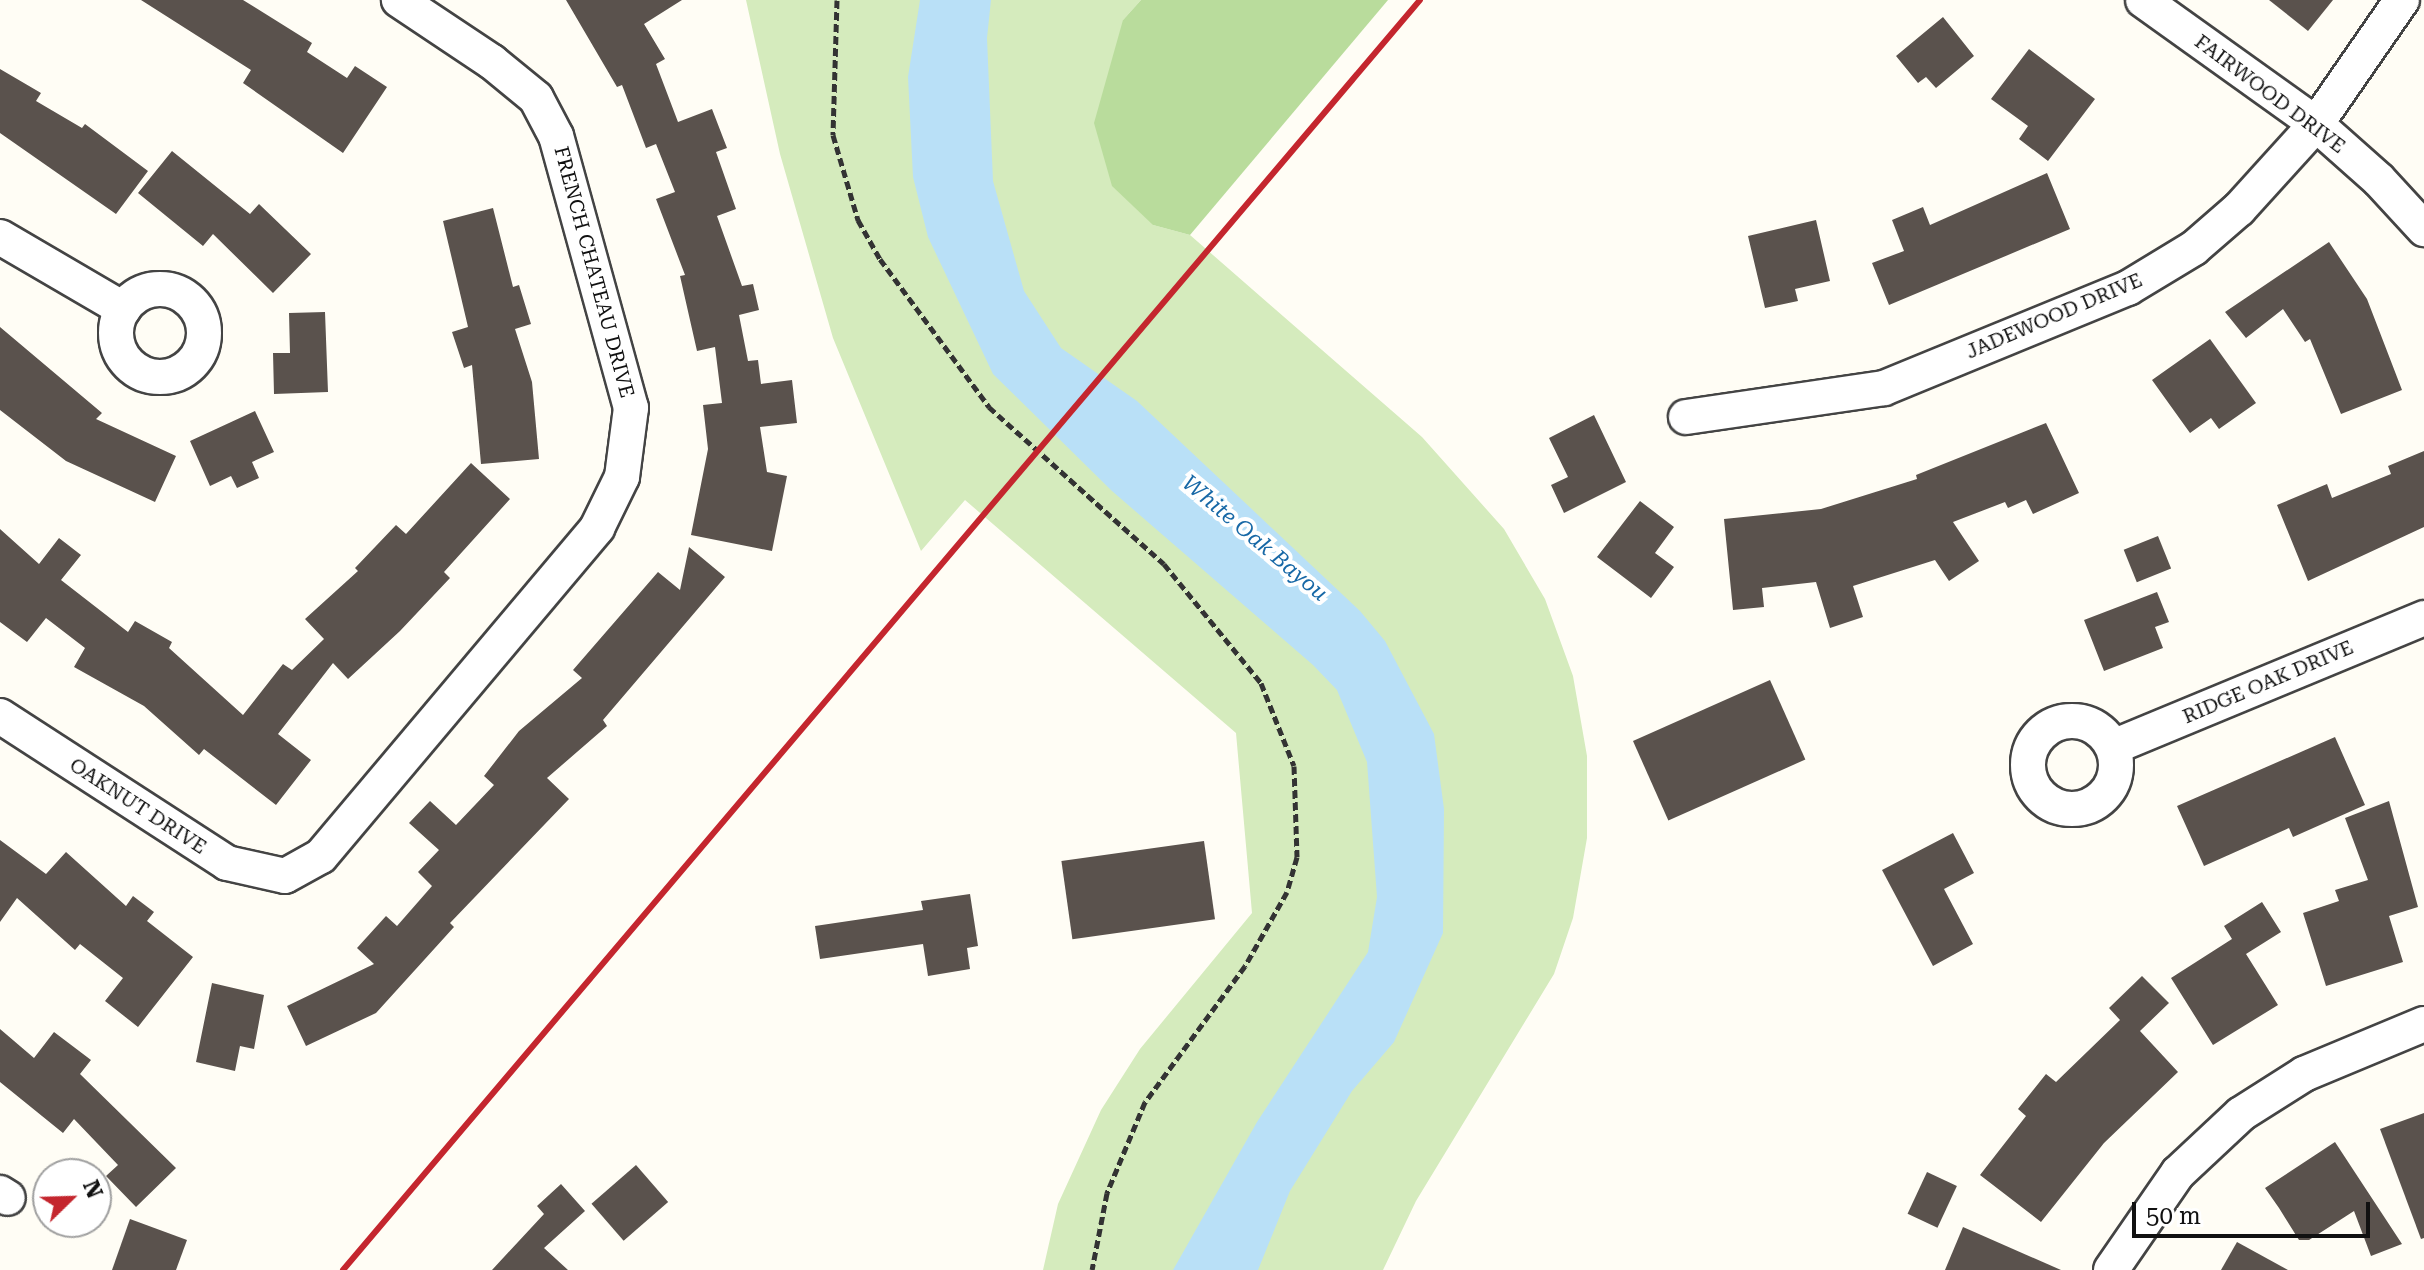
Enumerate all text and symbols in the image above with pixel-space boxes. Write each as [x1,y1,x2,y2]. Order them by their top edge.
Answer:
street label: FAIRWOOD DRIVE [2190,30,2350,158]
street label: FRENCH CHATEAU DRIVE [549,144,639,400]
street label: JADEWOOD DRIVE [1962,268,2146,364]
water label: White Oak Bayou [1177,470,1333,606]
street label: RIDGE OAK DRIVE [2179,635,2357,729]
street label: OAKNUT DRIVE [65,753,211,859]
north arrow [32,1158,112,1238]
text: N [78,1177,108,1202]
scale bar [2136,1186,2374,1236]
text: 50 m [2146,1202,2201,1230]

